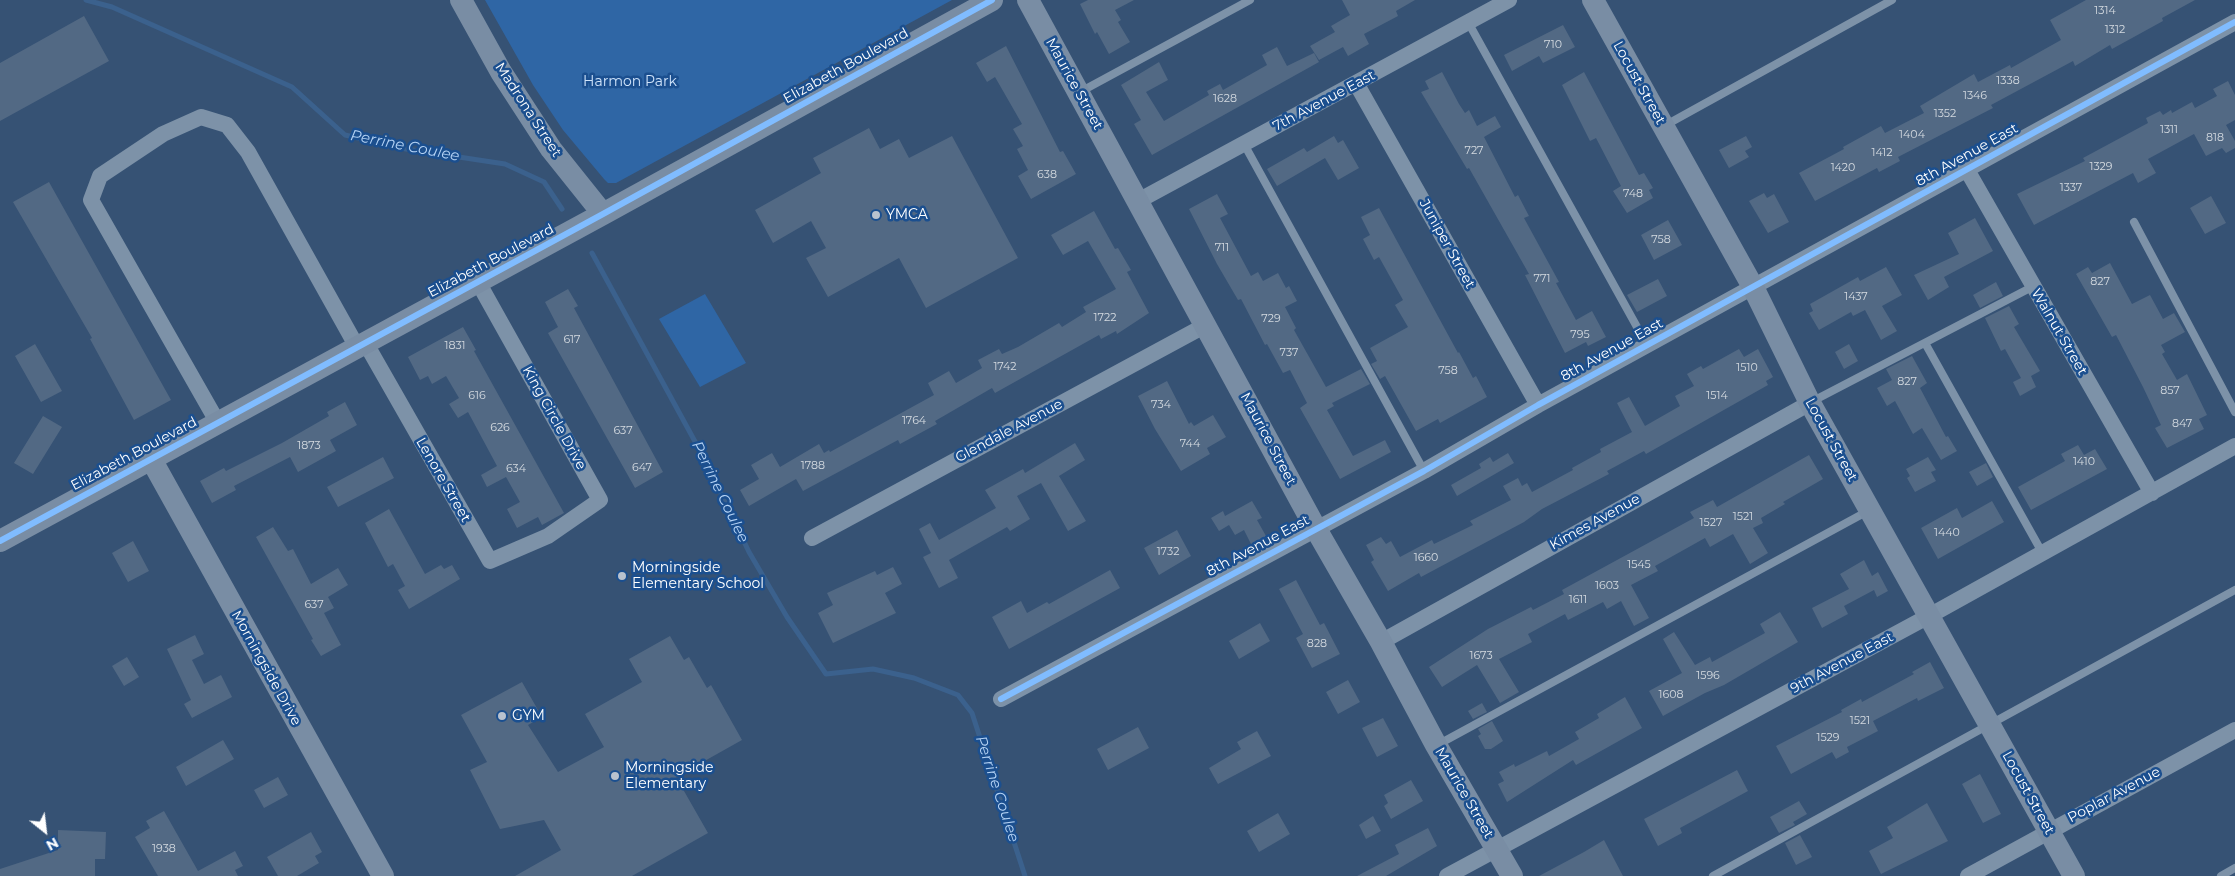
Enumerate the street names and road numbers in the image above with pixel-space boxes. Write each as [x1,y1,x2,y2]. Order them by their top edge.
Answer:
street label: Elizabeth Boulevard [781,25,911,107]
street label: Maurice Street [1042,35,1106,133]
street label: Locust Street [1609,38,1669,128]
street label: Madrona Street [491,60,565,160]
street label: 7th Avenue East [1270,67,1378,135]
street label: 8th Avenue East [1913,120,2021,190]
street label: Juniper Street [1416,197,1478,291]
street label: Elizabeth Boulevard [425,221,557,301]
street label: Walnut Street [2027,286,2091,378]
street label: 8th Avenue East [1558,315,1666,385]
street label: King Circle Drive [519,363,589,473]
street label: Maurice Street [1237,390,1299,488]
street label: Locust Street [1801,395,1861,485]
street label: Glendale Avenue [953,396,1065,466]
street label: Elizabeth Boulevard [68,414,200,494]
street label: Lenore Street [412,435,474,525]
street label: Kimes Avenue [1547,490,1643,554]
street label: 8th Avenue East [1204,512,1312,580]
street label: Morningside Drive [227,608,305,728]
street label: 9th Avenue East [1788,629,1896,697]
street label: Maurice Street [1431,744,1497,842]
street label: Locust Street [1998,748,2058,838]
street label: Poplar Avenue [2065,764,2163,826]

